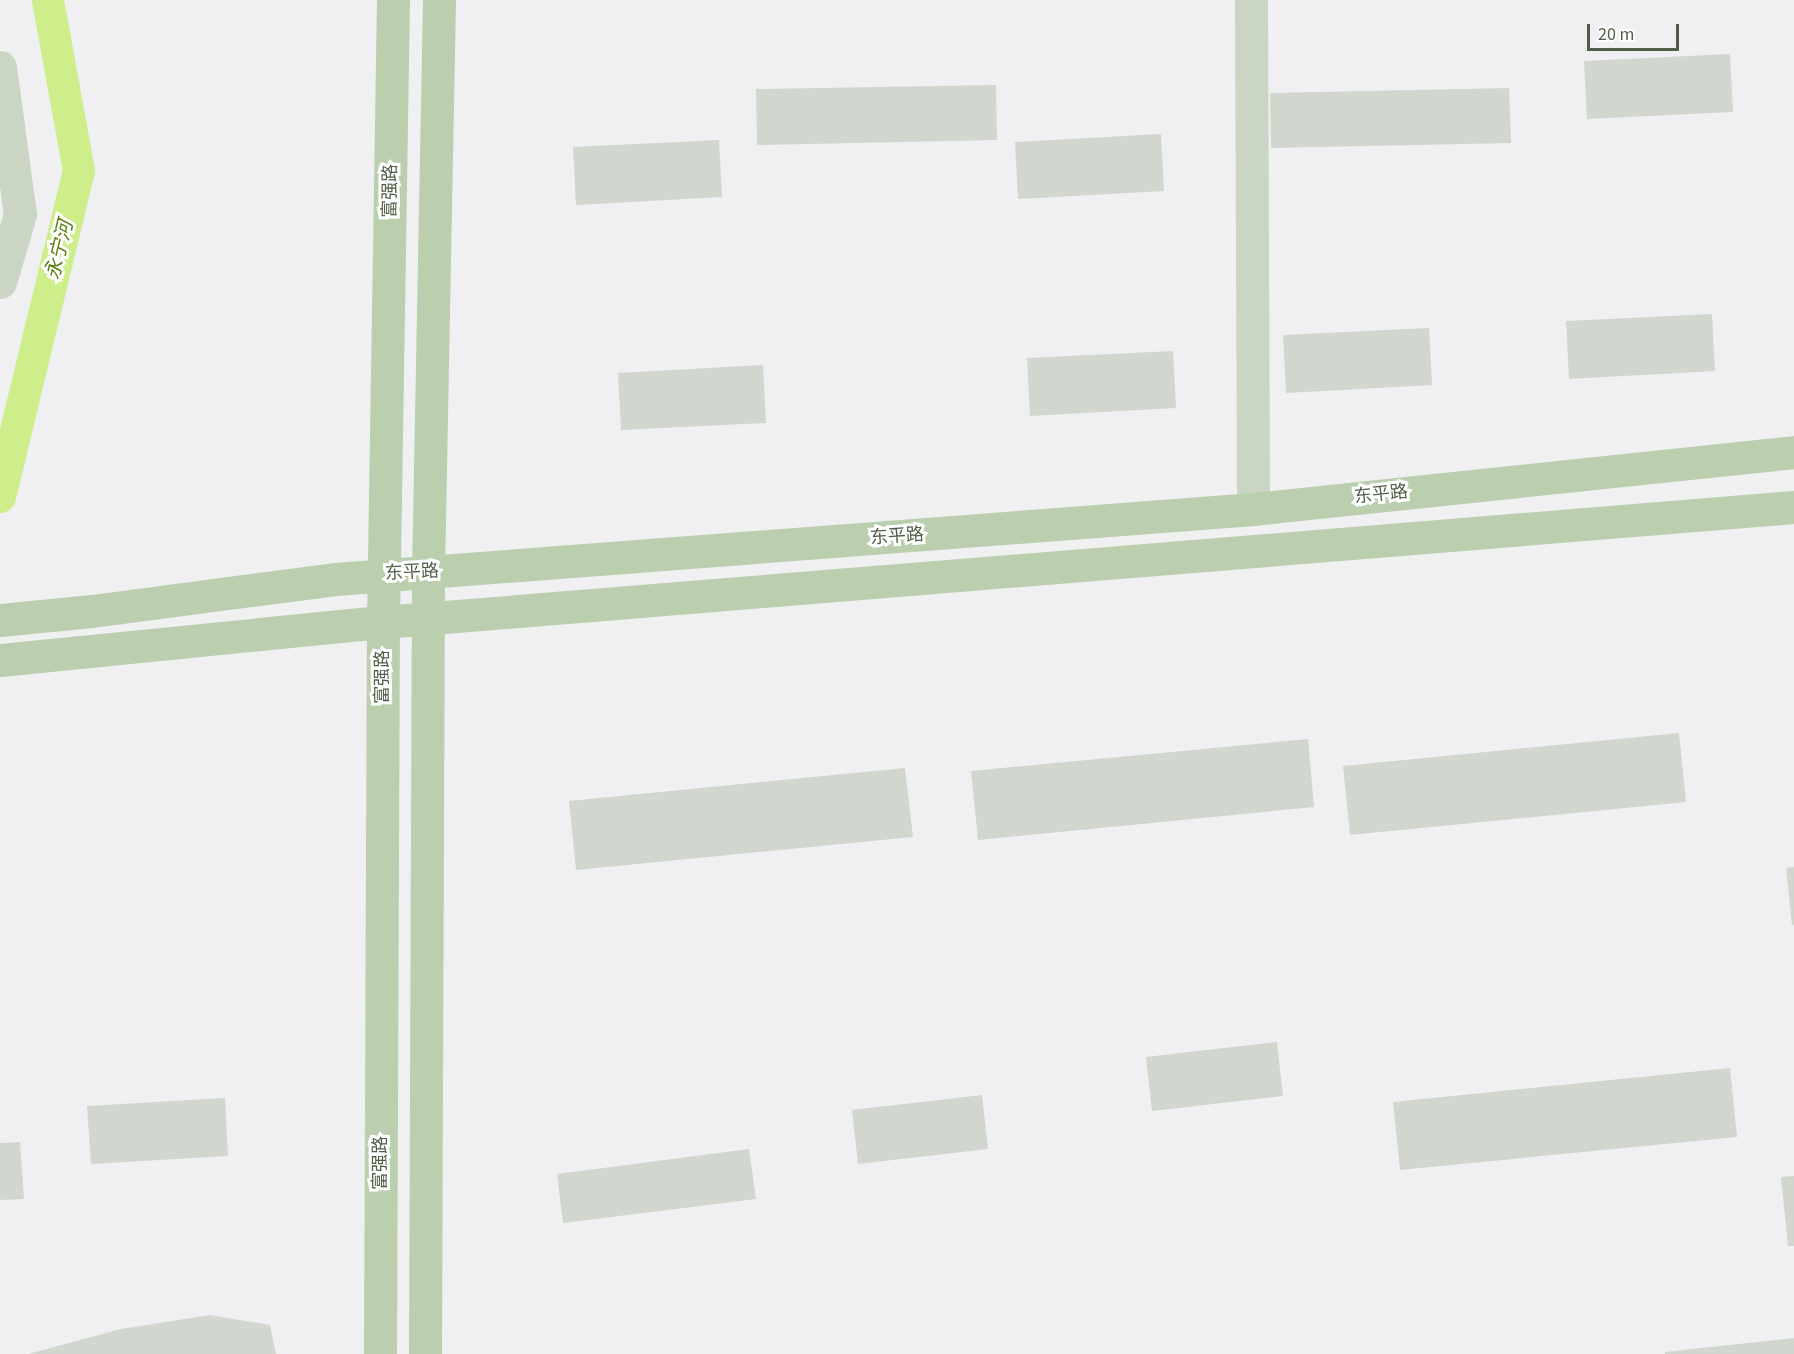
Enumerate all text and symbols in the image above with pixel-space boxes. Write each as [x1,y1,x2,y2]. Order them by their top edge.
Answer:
scale bar [1590,12,1682,50]
text: 20 m [1598,22,1634,47]
street label: 富强路 [380,164,402,218]
water label: 永宁河 [41,218,79,282]
street label: 东平路 [1353,481,1409,509]
street label: 东平路 [869,524,925,550]
street label: 东平路 [384,561,440,585]
street label: 富强路 [372,650,394,704]
street label: 富强路 [370,1136,392,1190]

